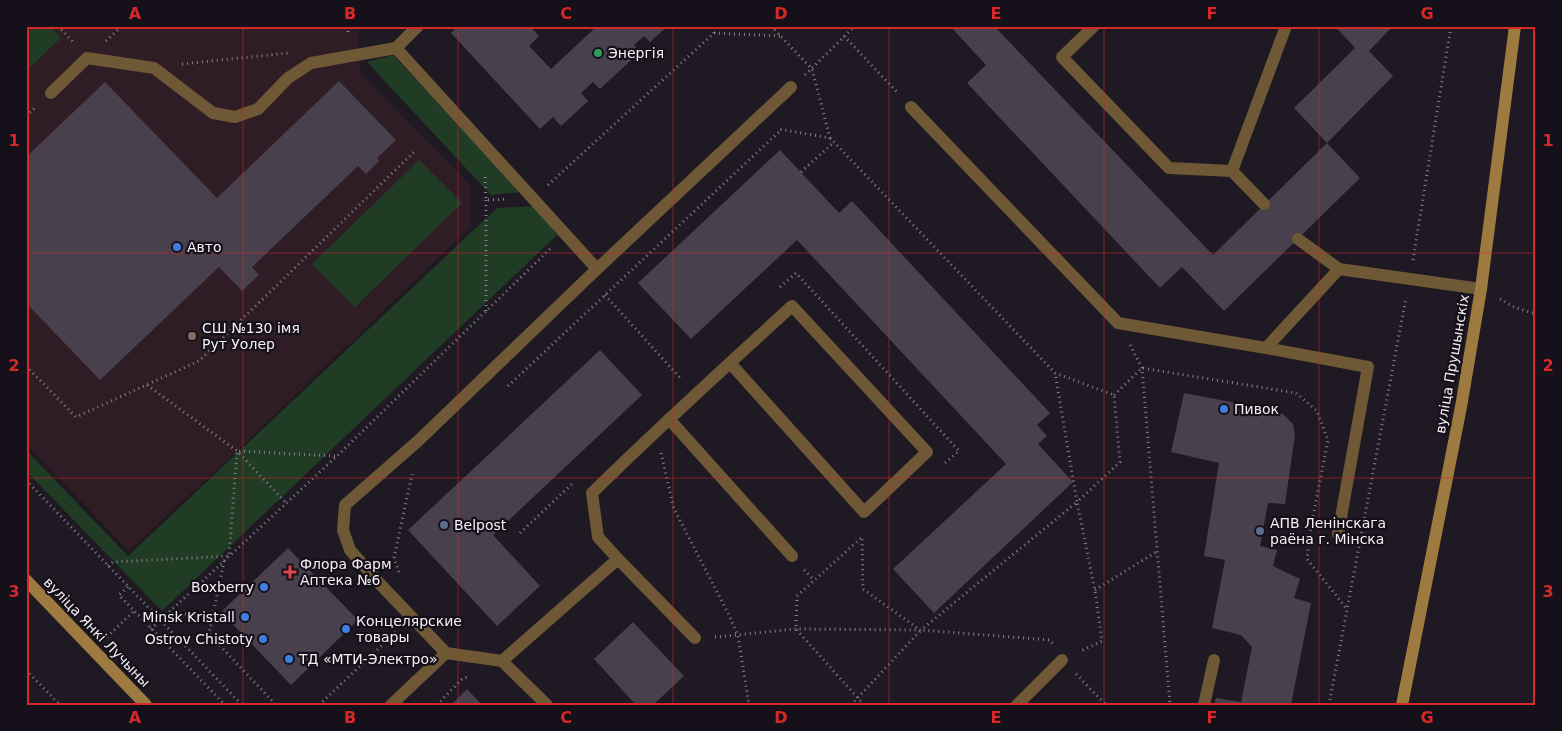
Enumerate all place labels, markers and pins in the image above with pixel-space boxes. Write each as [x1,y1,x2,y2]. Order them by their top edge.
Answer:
place label: Энергія [608,45,664,61]
marker: Энергія [592,47,604,59]
place label: Авто [187,239,222,255]
marker: Авто [171,241,183,253]
place label: СШ №130 імя Рут Уолер [202,320,300,352]
marker: СШ №130 імя Рут Уолер [186,330,198,342]
place label: Пивок [1234,401,1279,417]
marker: Пивок [1218,403,1230,415]
place label: АПВ Ленінскага раёна г. Мінска [1270,515,1386,547]
place label: Belpost [454,517,507,533]
marker: Belpost [438,519,450,531]
marker: АПВ Ленінскага раёна г. Мінска [1254,525,1266,537]
place label: Флора Фарм Аптека №6 [300,556,392,588]
marker: Флора Фарм Аптека №6 [284,566,296,578]
place label: Boxberry [191,579,254,595]
marker: Boxberry [258,581,270,593]
place label: Minsk Kristall [142,609,235,625]
marker: Minsk Kristall [239,611,251,623]
place label: Концелярские товары [356,613,462,645]
marker: Концелярские товары [340,623,352,635]
place label: Ostrov Chistoty [145,631,253,647]
marker: Ostrov Chistoty [257,633,269,645]
place label: ТД «МТИ-Электро» [298,651,438,667]
marker: ТД «МТИ-Электро» [283,653,295,665]

